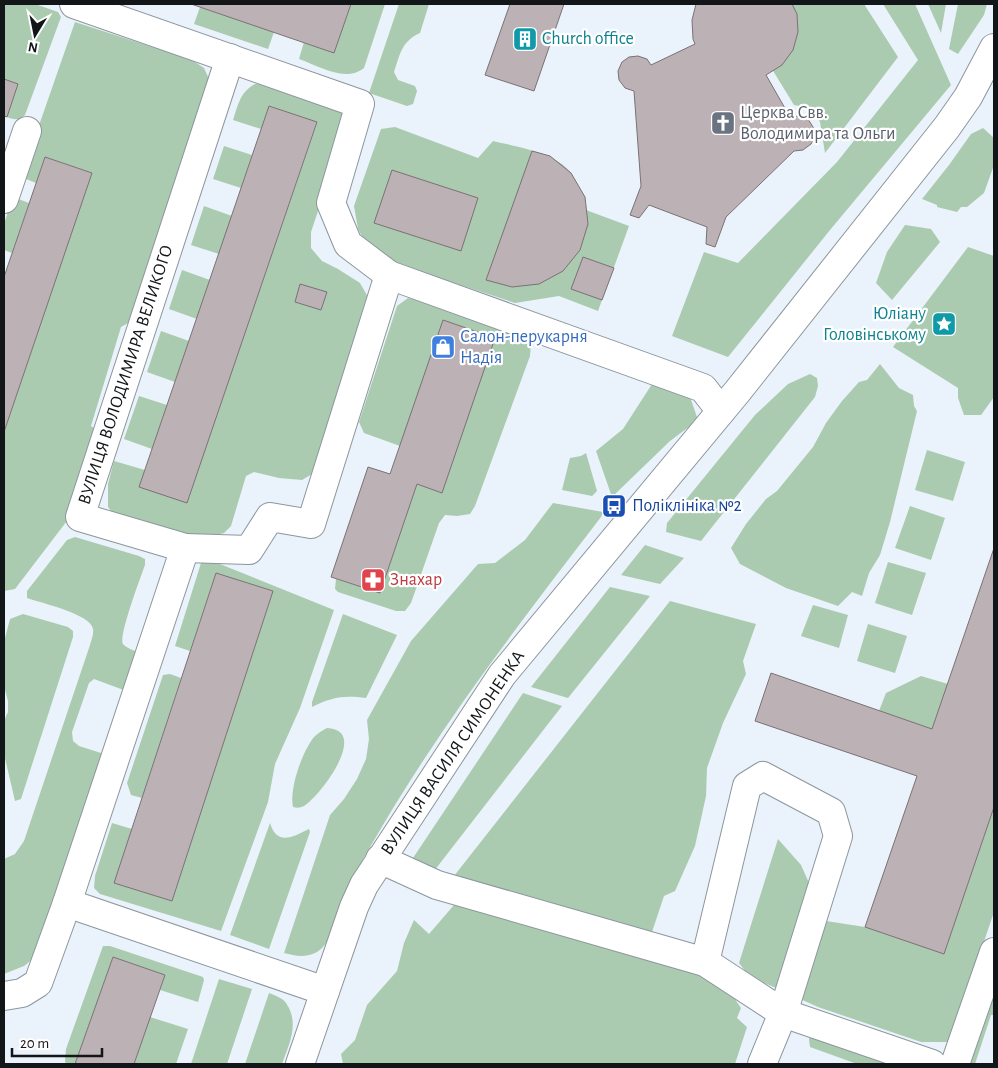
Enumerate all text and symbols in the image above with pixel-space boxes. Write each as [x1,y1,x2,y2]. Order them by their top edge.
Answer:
north arrow [10,10,60,60]
building icon: Church office [512,26,538,52]
place label: Church office [542,30,634,48]
text: N [27,39,39,55]
place label: Церква Свв. Володимира та Ольги [740,104,895,143]
church icon: Церква Свв. Володимира та Ольги [710,110,736,136]
street label: ВУЛИЦЯ ВОЛОДИМИРА ВЕЛИКОГО [75,243,177,507]
place label: Юліану Головінському [823,305,926,344]
place icon: Юліану Головінському [931,311,957,337]
place label: Салон-перукарня Надія [460,328,588,367]
shop icon: Салон-перукарня Надія [430,334,456,360]
bus stop icon: Поліклініка №2 [601,493,627,519]
place label: Поліклініка №2 [632,497,742,515]
pharmacy icon: Знахар [360,567,386,593]
place label: Знахар [390,571,442,589]
street label: ВУЛИЦЯ ВАСИЛЯ СИМОНЕНКА [378,647,528,858]
scale bar [12,1026,102,1058]
text: 20 m [20,1036,49,1051]

